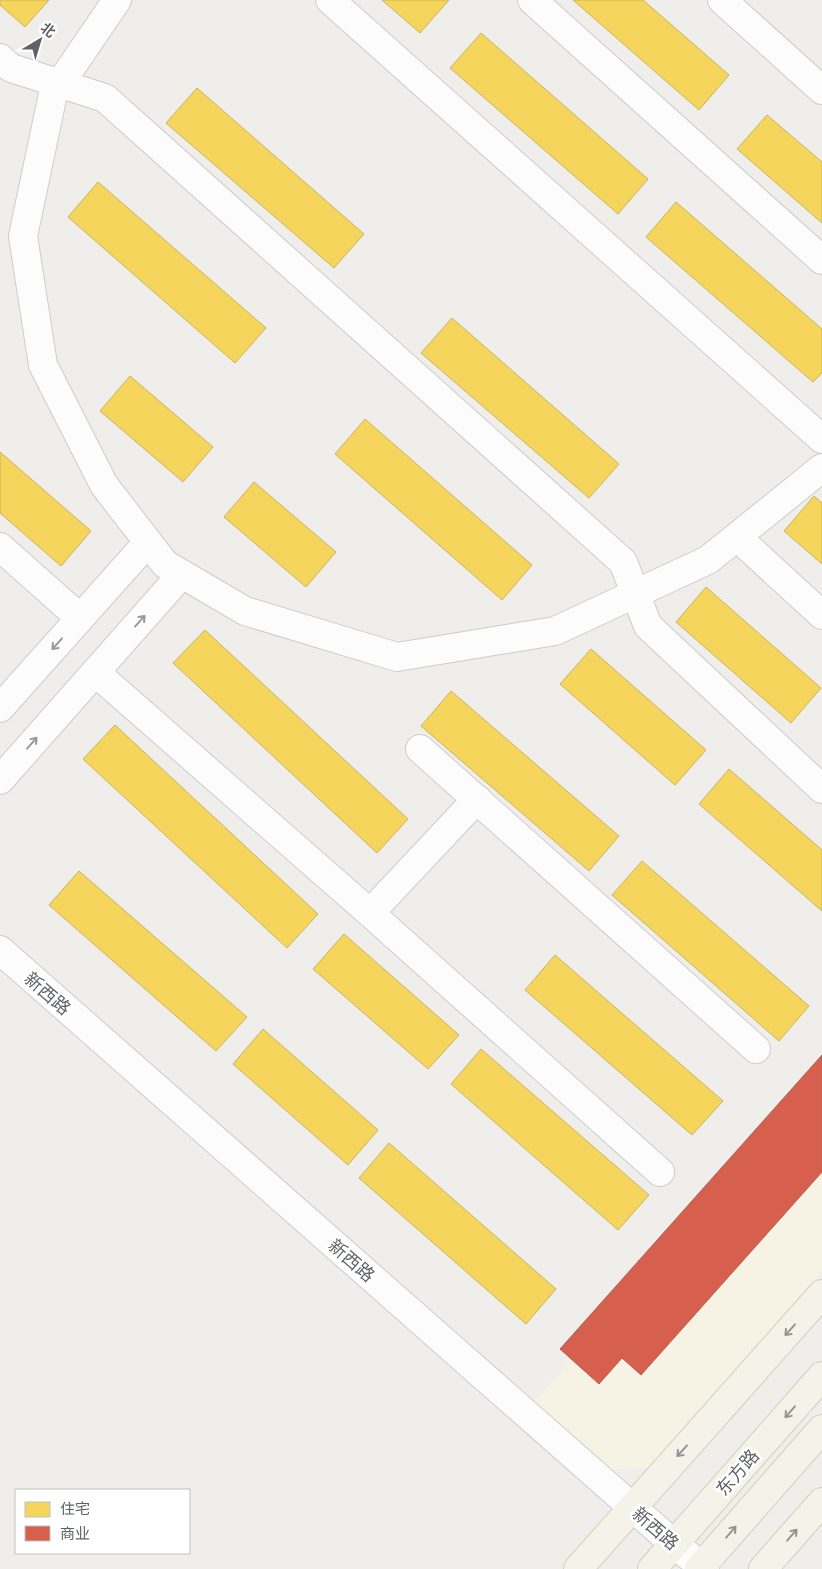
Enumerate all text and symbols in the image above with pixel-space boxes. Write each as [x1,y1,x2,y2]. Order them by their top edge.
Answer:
north arrow [15,15,65,65]
text: 北 [38,18,59,40]
one-way arrow [134,615,146,628]
one-way arrow [51,637,63,650]
one-way arrow [26,737,38,750]
street label: 新西路 [20,967,76,1019]
street label: 新西路 [324,1234,380,1286]
one-way arrow [784,1323,795,1336]
one-way arrow [784,1406,796,1419]
street label: 东方路 [711,1444,763,1500]
one-way arrow [676,1445,687,1458]
legend [15,1489,190,1554]
text: 住宅 [60,1499,90,1517]
street label: 新西路 [628,1502,684,1554]
text: 商业 [60,1524,90,1542]
one-way arrow [726,1526,737,1539]
one-way arrow [786,1529,798,1542]

